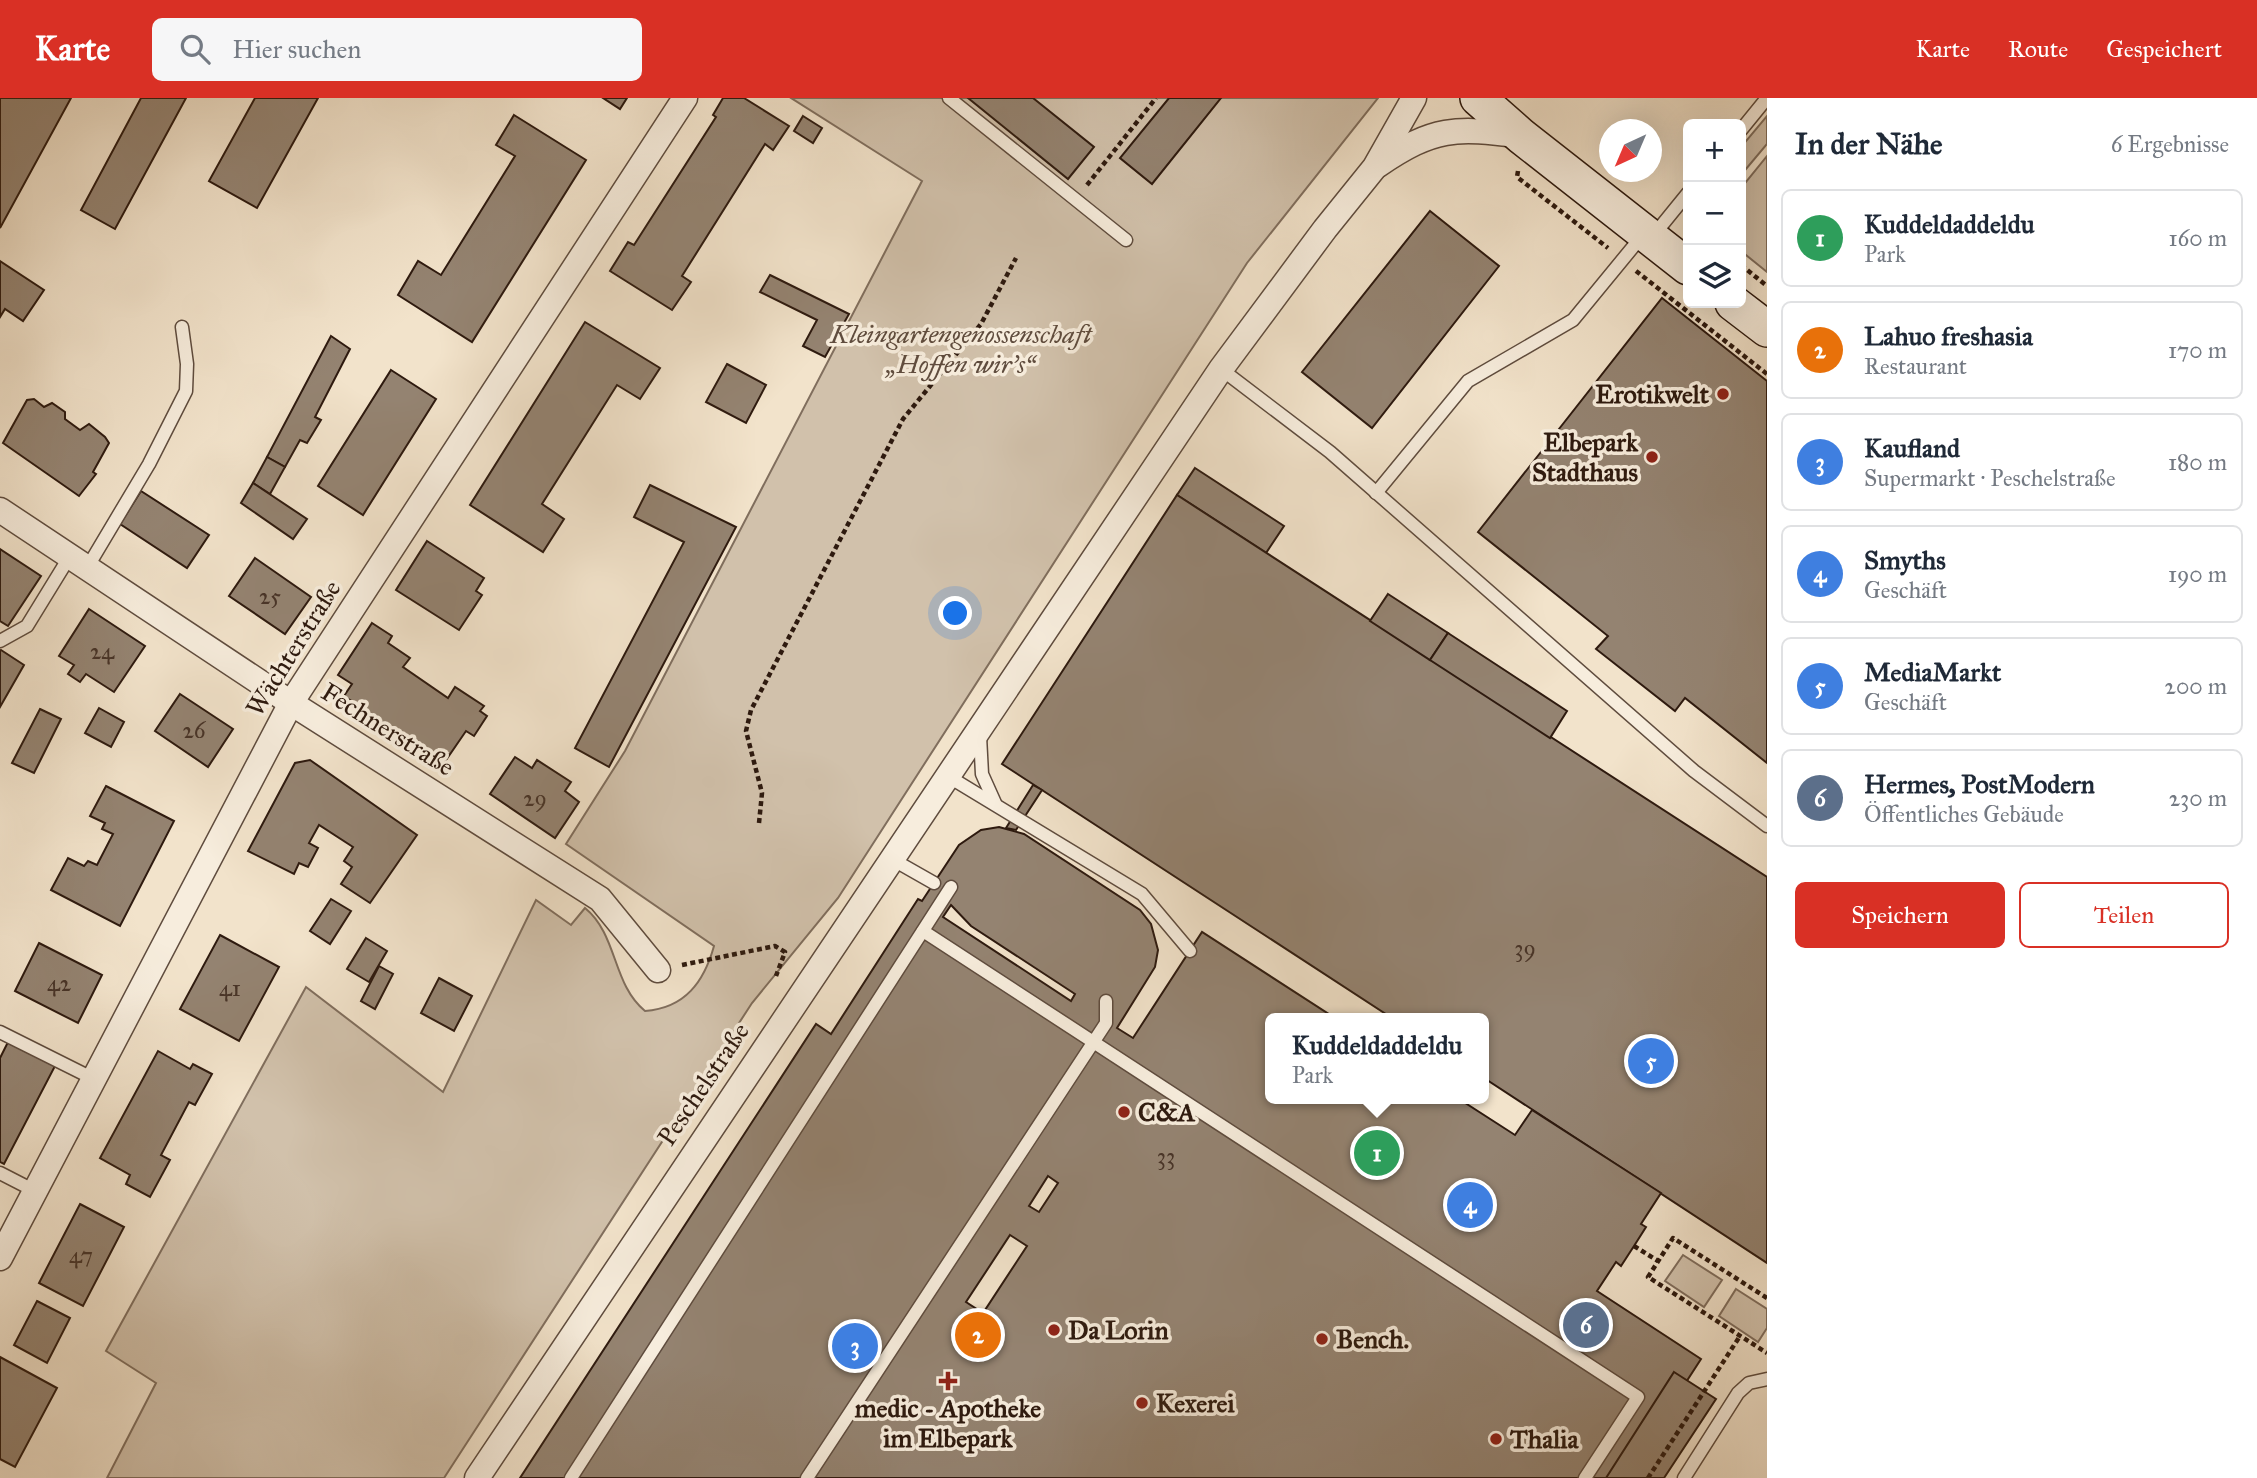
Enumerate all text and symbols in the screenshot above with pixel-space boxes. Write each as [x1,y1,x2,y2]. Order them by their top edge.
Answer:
search box [152,18,642,81]
text: Karte [35,29,110,69]
icon: search [176,30,214,68]
text: Hier suchen [232,33,361,65]
text: Karte [1915,34,1970,64]
text: Route [2008,34,2068,64]
text: Gespeichert [2106,34,2222,64]
north arrow [1599,119,1662,182]
map controls [1683,119,1746,308]
button: + [1683,119,1746,182]
text: In der Nähe [1795,126,1943,162]
text: 6 Ergebnisse [2111,130,2229,158]
button: − [1683,182,1746,245]
text: Kuddeldaddeldu [1864,208,2035,240]
text: 1 [1815,224,1825,252]
text: 160 m [2169,224,2227,252]
text: Park [1864,240,1906,268]
button: layers [1683,245,1746,308]
park label: Kleingartengenossenschaft „Hoffen wir's“ [828,318,1093,382]
text: Lahuo freshasia [1864,320,2033,352]
text: 2 [1814,336,1826,364]
text: 170 m [2168,336,2227,364]
text: Restaurant [1864,352,1967,380]
place label: Erotikwelt [1595,378,1710,410]
marker: Erotikwelt [1715,386,1731,402]
place label: Elbepark Stadthaus [1532,426,1639,488]
text: Kaufland [1864,432,1960,464]
text: 3 [1815,448,1825,476]
text: 180 m [2168,448,2227,476]
marker: Elbepark Stadthaus [1644,449,1660,465]
text: Supermarkt · Peschelstraße [1864,464,2116,492]
text: Smyths [1864,544,1946,576]
text: 4 [1814,560,1826,588]
text: 190 m [2168,560,2227,588]
street label: Wächterstraße [239,574,348,722]
text: Geschäft [1864,576,1947,604]
house number: 25 [259,582,281,610]
your location [938,596,972,630]
house number: 24 [90,637,115,665]
text: MediaMarkt [1864,656,2001,688]
text: 5 [1815,672,1825,700]
text: 200 m [2165,672,2227,700]
street label: Fechnerstraße [315,675,461,783]
text: Geschäft [1864,688,1947,716]
house number: 26 [182,716,207,744]
text: Hermes, PostModern [1864,768,2095,800]
house number: 29 [523,784,547,812]
text: 6 [1814,784,1826,812]
text: 230 m [2169,784,2227,812]
text: Öffentliches Gebäude [1864,800,2064,828]
button: Speichern [1795,882,2005,948]
button: Teilen [2019,882,2229,948]
house number: 39 [1514,934,1536,962]
house number: 42 [47,969,72,997]
house number: 41 [219,974,241,1002]
popup [1265,1013,1489,1104]
street label: Peschelstraße [650,1016,756,1152]
text: Kuddeldaddeldu [1292,1029,1462,1061]
pin: 5 [1628,1035,1674,1087]
text: Park [1292,1061,1333,1089]
place label: C&A [1138,1096,1196,1128]
marker: C&A [1116,1104,1132,1120]
pin: 1 [1354,1127,1400,1179]
house number: 33 [1157,1142,1175,1170]
pin: 4 [1447,1179,1493,1231]
house number: 47 [69,1241,93,1269]
pin: 6 [1563,1299,1609,1351]
pin: 2 [955,1309,1001,1361]
place label: Da Lorin [1068,1314,1168,1346]
pin: 3 [832,1320,878,1372]
marker: Da Lorin [1046,1322,1062,1338]
place label: Bench. [1336,1323,1409,1355]
marker: Bench. [1314,1331,1330,1347]
marker: medic - Apotheke im Elbepark [940,1373,956,1389]
place label: Kexerei [1156,1387,1235,1419]
place label: medic - Apotheke im Elbepark [854,1392,1041,1454]
marker: Kexerei [1134,1395,1150,1411]
place label: Thalia [1509,1423,1579,1455]
marker: Thalia [1488,1431,1504,1447]

